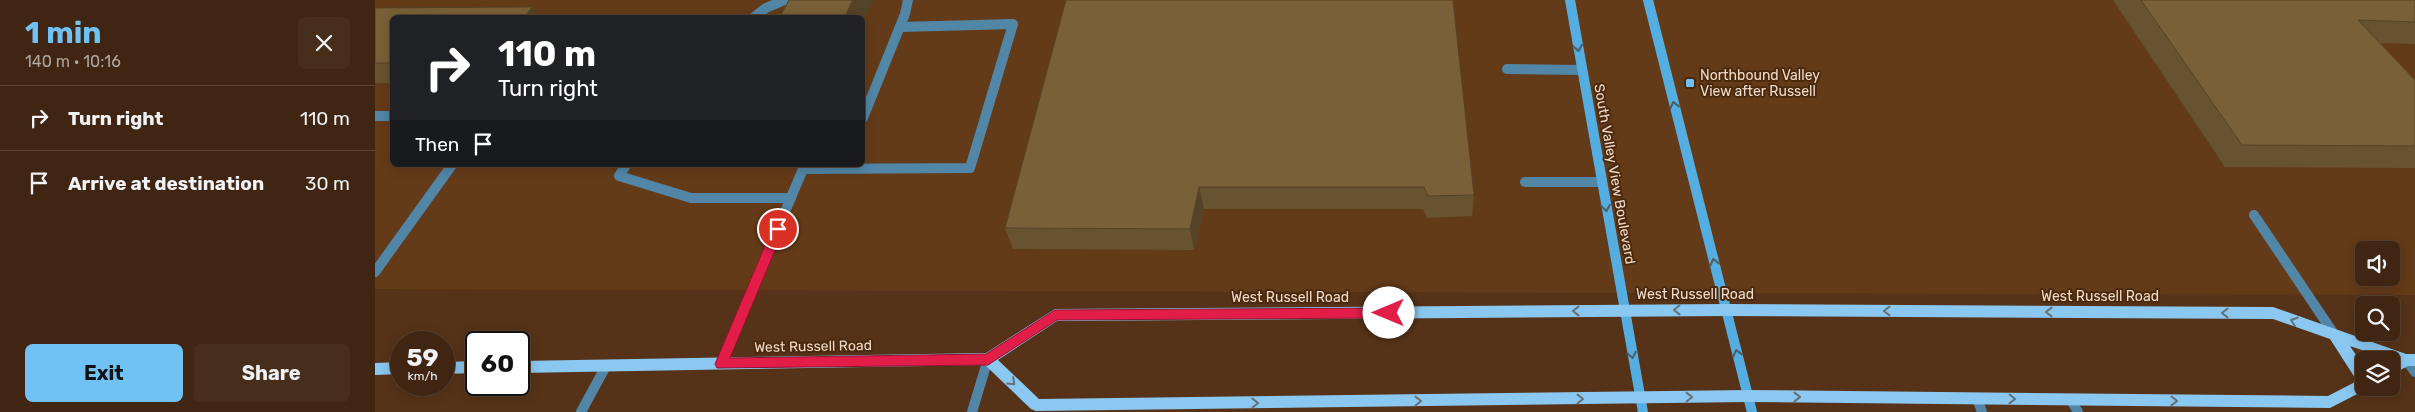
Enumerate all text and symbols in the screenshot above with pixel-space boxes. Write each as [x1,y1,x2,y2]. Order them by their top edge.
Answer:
text: 1 min [25,15,102,51]
button: close [298,17,350,69]
text: 110 m [498,33,596,75]
icon: right [415,35,480,100]
one-way arrow [1572,44,1582,53]
text: 140 m · 10:16 [25,52,121,71]
place label: Northbound Valley View after Russell [1700,67,1820,100]
text: Turn right [498,75,598,102]
marker: Northbound Valley View after Russell [1684,77,1696,89]
street label: South Valley View Boulevard [1590,82,1639,266]
one-way arrow [1669,100,1680,109]
icon: right [25,104,53,132]
text: Turn right [68,107,163,130]
text: 110 m [300,107,350,130]
icon: arrive [469,130,497,158]
text: Then [415,133,459,156]
icon: arrive [25,169,53,197]
text: Arrive at destination [68,172,264,195]
text: 30 m [305,172,350,195]
one-way arrow [1601,204,1611,213]
pin [757,208,799,250]
icon: arrive [764,215,792,243]
map controls [2355,241,2400,396]
button: sound [2355,241,2400,286]
one-way arrow [1710,259,1720,267]
position arrow [1362,286,1414,338]
street label: West Russell Road [1636,286,1754,303]
street label: West Russell Road [2041,288,2159,305]
street label: West Russell Road [1231,289,1349,306]
button: search [2355,296,2400,341]
one-way arrow [1673,305,1681,315]
one-way arrow [1572,306,1580,316]
one-way arrow [1883,306,1890,316]
one-way arrow [2045,307,2053,317]
one-way arrow [2220,308,2228,318]
one-way arrow [2291,316,2299,326]
speed limit sign: 60 [465,331,530,396]
street label: West Russell Road [754,337,872,356]
text: 59 [406,343,439,372]
button: Exit [25,344,183,402]
button: Share [193,344,350,402]
one-way arrow [1732,348,1743,357]
one-way arrow [1627,350,1637,359]
button: layers [2355,351,2400,396]
text: km/h [408,369,437,383]
one-way arrow [1007,376,1016,385]
one-way arrow [1793,391,1801,402]
one-way arrow [1685,392,1693,403]
one-way arrow [1576,394,1584,404]
one-way arrow [2008,394,2016,404]
one-way arrow [2170,395,2178,406]
one-way arrow [1414,396,1422,406]
one-way arrow [1251,397,1259,408]

